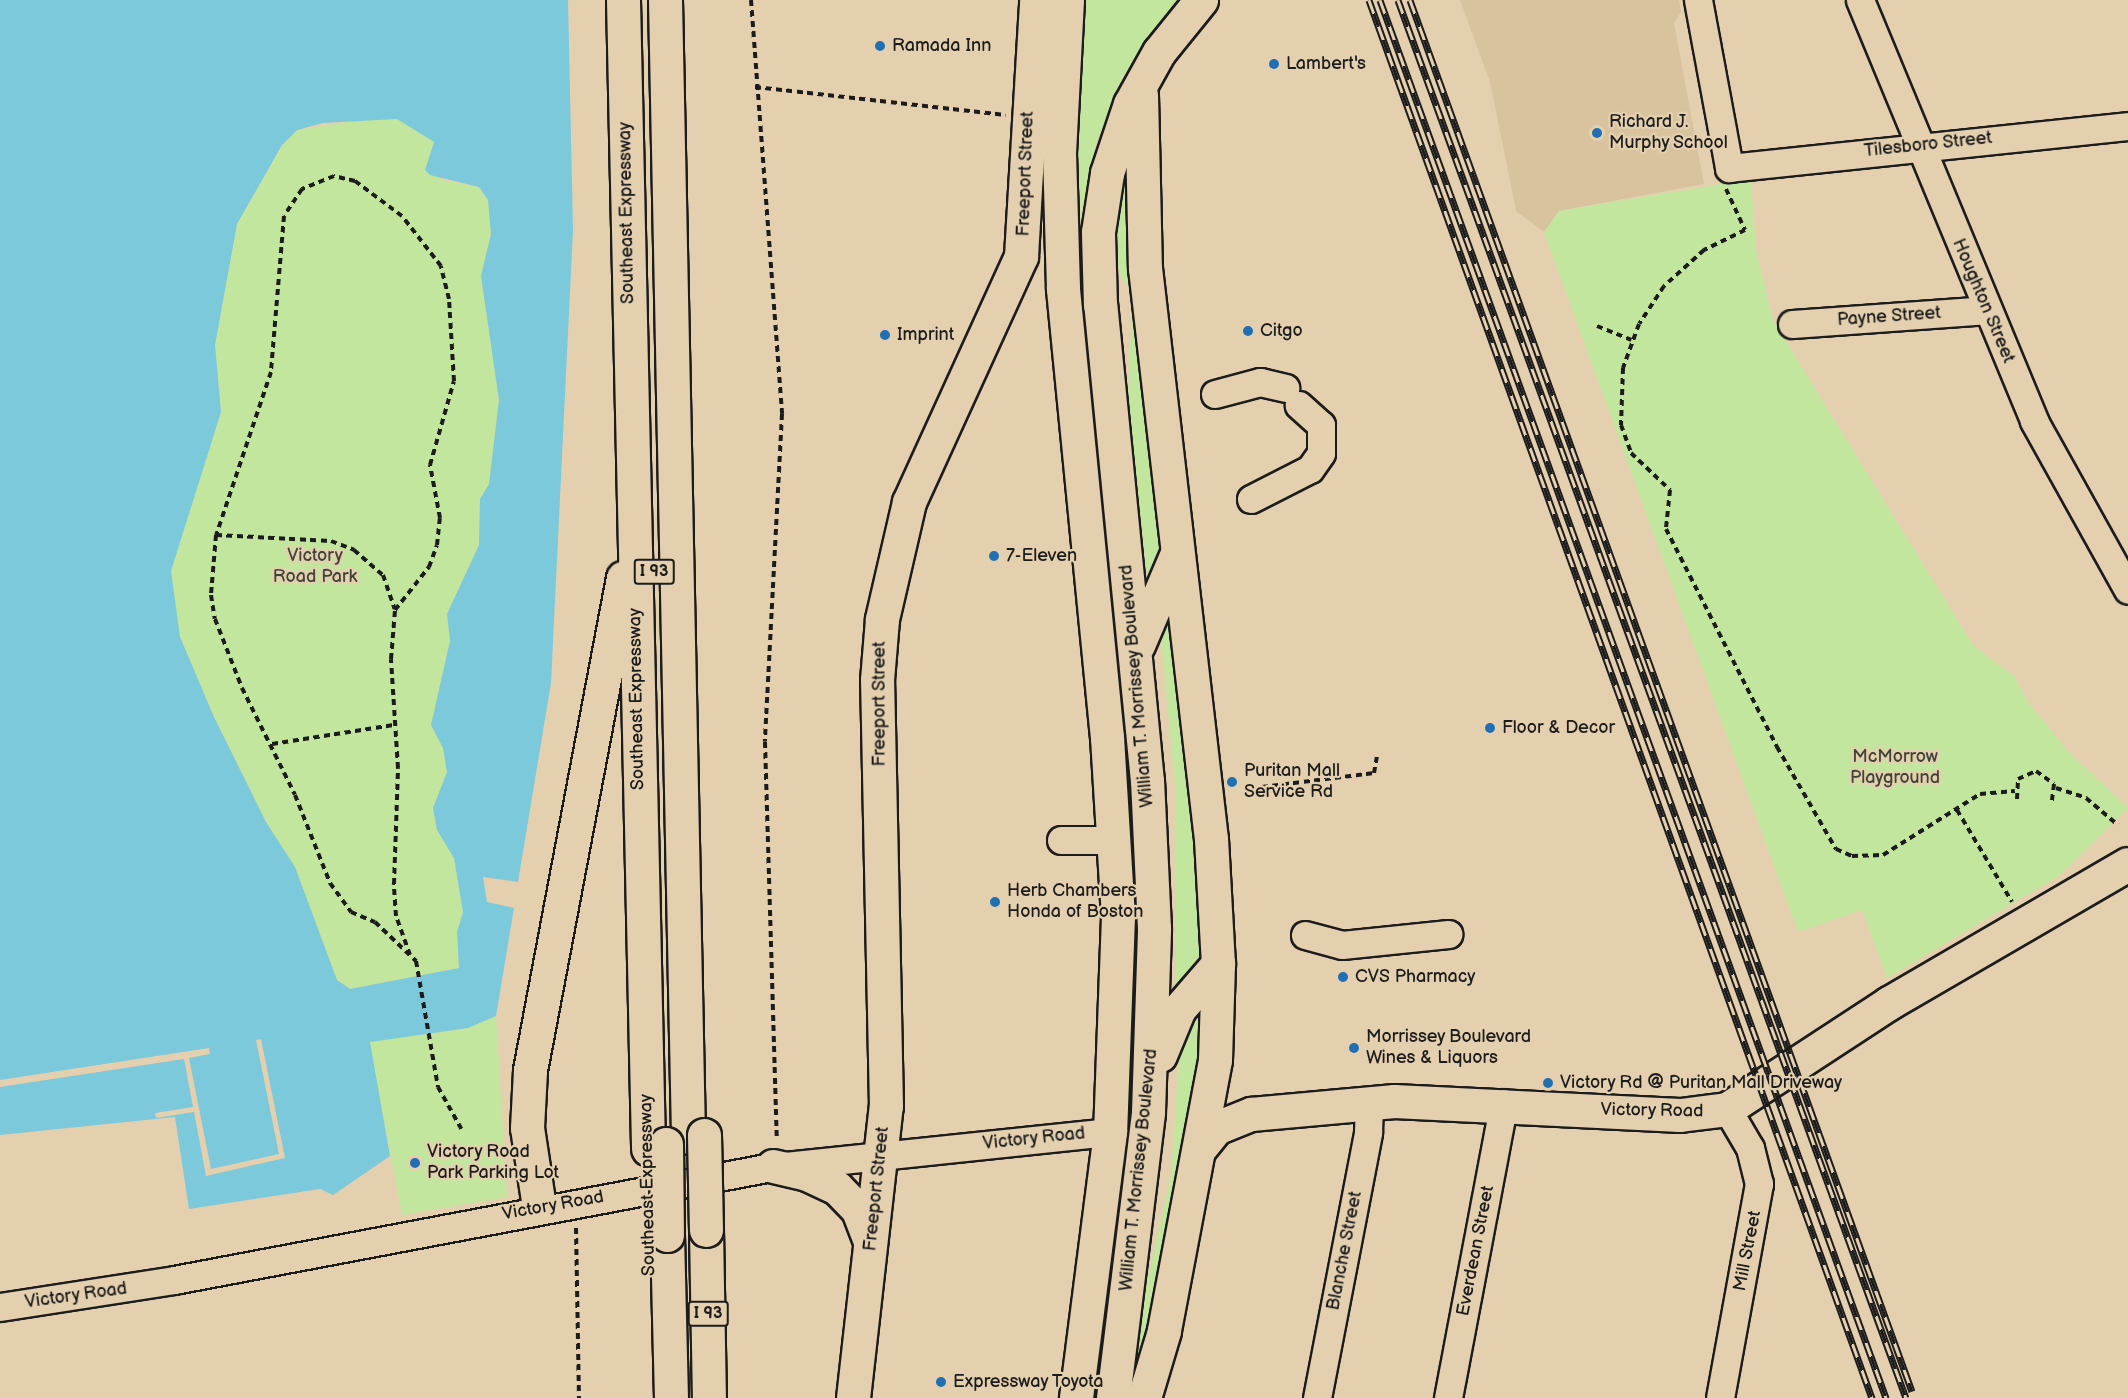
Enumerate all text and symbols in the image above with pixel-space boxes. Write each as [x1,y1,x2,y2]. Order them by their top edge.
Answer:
place label: Ramada Inn [892,35,991,57]
marker: Ramada Inn [873,39,887,53]
place label: Lambert's [1286,53,1366,75]
marker: Lambert's [1267,57,1281,71]
street label: Freeport Street [1013,111,1039,237]
place label: Richard J. Murphy School [1609,112,1729,154]
street label: Southeast Expressway [615,122,639,304]
marker: Richard J. Murphy School [1590,126,1604,140]
street label: Tilesboro Street [1863,128,1993,162]
street label: Houghton Street [1947,235,2019,367]
street label: Payne Street [1836,303,1942,331]
place label: Citgo [1260,320,1303,342]
place label: Imprint [897,324,954,346]
marker: Citgo [1241,324,1255,338]
marker: Imprint [878,328,892,342]
place label: 7-Eleven [1006,545,1077,567]
park label: Victory Road Park [273,546,357,588]
marker: 7-Eleven [987,549,1001,563]
road number: I 93 [633,559,675,585]
street label: William T. Morrissey Boulevard [1116,563,1158,809]
street label: Southeast Expressway [625,608,649,790]
street label: Freeport Street [869,641,891,767]
place label: Floor & Decor [1502,717,1615,739]
marker: Floor & Decor [1483,721,1497,735]
park label: McMorrow Playground [1850,747,1940,789]
place label: Puritan Mall Service Rd [1244,761,1340,804]
marker: Puritan Mall Service Rd [1225,775,1239,789]
place label: Herb Chambers Honda of Boston [1007,881,1143,924]
marker: Herb Chambers Honda of Boston [988,895,1002,909]
place label: CVS Pharmacy [1355,966,1475,988]
marker: CVS Pharmacy [1336,970,1350,984]
place label: Morrissey Boulevard Wines & Liquors [1366,1027,1532,1070]
marker: Morrissey Boulevard Wines & Liquors [1347,1041,1361,1055]
street label: William T. Morrissey Boulevard [1115,1047,1163,1293]
place label: Victory Rd @ Puritan Mall Driveway [1560,1072,1843,1094]
marker: Victory Rd @ Puritan Mall Driveway [1541,1076,1555,1090]
street label: Southeast Expressway [636,1094,660,1276]
street label: Victory Road [1600,1099,1704,1123]
street label: Victory Road [981,1123,1087,1155]
street label: Freeport Street [860,1126,894,1252]
place label: Victory Road Park Parking Lot [427,1142,559,1184]
marker: Victory Road Park Parking Lot [408,1156,422,1170]
street label: Everdean Street [1453,1184,1499,1318]
street label: Victory Road [500,1186,606,1226]
street label: Blanche Street [1323,1190,1367,1312]
street label: Mill Street [1730,1209,1766,1293]
street label: Victory Road [23,1278,129,1314]
road number: I 93 [687,1301,729,1327]
place label: Expressway Toyota [953,1371,1105,1393]
marker: Expressway Toyota [934,1375,948,1389]

